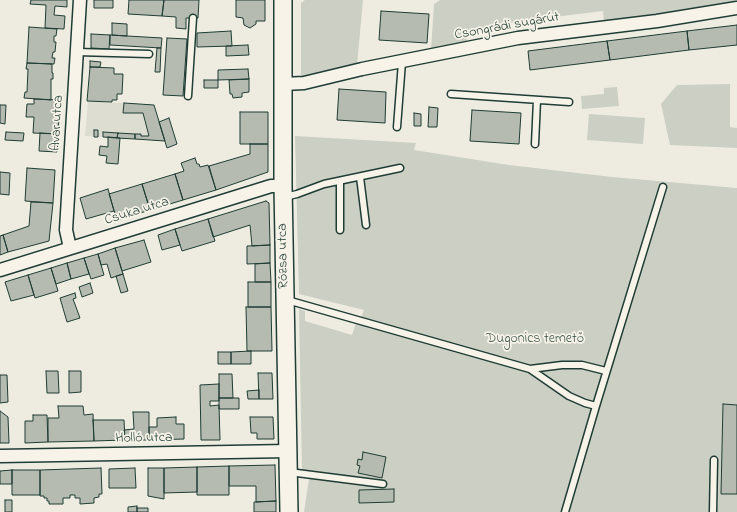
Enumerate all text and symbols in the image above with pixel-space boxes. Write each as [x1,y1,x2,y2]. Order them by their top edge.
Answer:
street label: Csongrádi sugárút [453,10,561,44]
street label: Avar utca [48,95,68,151]
street label: Csuka utca [103,194,171,230]
street label: Rózsa utca [275,223,293,289]
park label: Dugonics temető [486,332,584,348]
street label: Holló utca [115,430,173,448]

